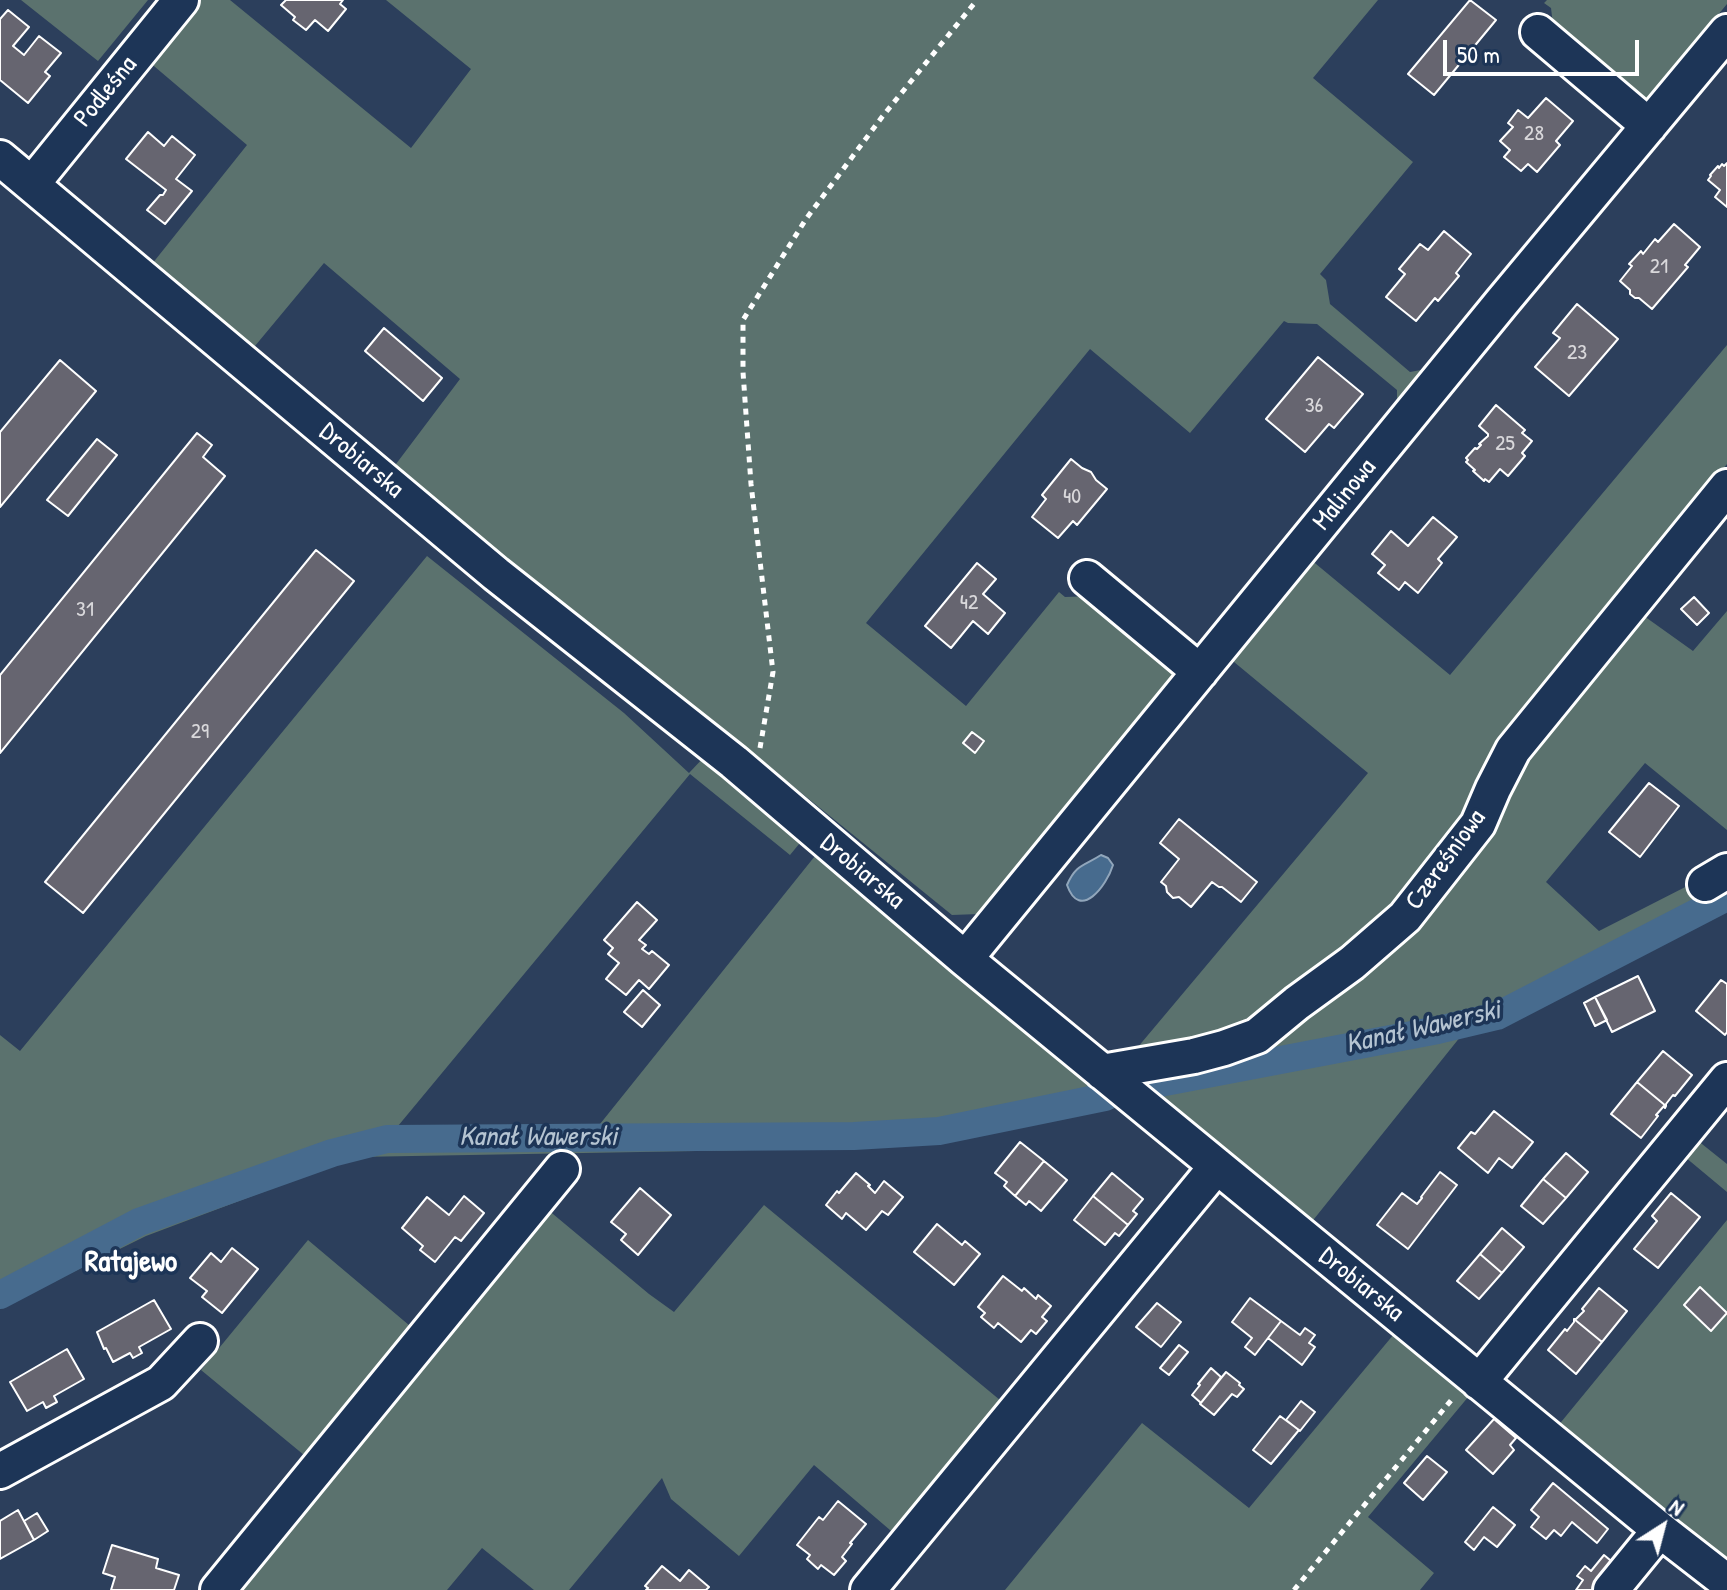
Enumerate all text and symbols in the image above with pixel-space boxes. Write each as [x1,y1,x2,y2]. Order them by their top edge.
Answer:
scale bar [1447,24,1643,74]
text: 50 m [1457,38,1500,70]
street label: Podleśna [68,50,144,134]
house number: 28 [1524,121,1544,147]
house number: 21 [1650,254,1668,280]
house number: 23 [1567,340,1587,366]
house number: 36 [1305,393,1323,419]
street label: Drobiarska [312,417,410,505]
house number: 25 [1495,431,1515,457]
street label: Malinowa [1307,453,1383,537]
house number: 40 [1063,484,1081,510]
house number: 42 [960,590,978,616]
house number: 31 [76,597,94,623]
house number: 29 [191,719,209,745]
street label: Czereśniowa [1399,804,1493,916]
street label: Drobiarska [813,828,911,916]
water label: Kanał Wawerski [1342,994,1504,1062]
water label: Kanał Wawerski [459,1121,617,1155]
street label: Drobiarska [1312,1241,1410,1329]
district label: Ratajewo [85,1245,177,1281]
north arrow [1623,1486,1703,1566]
text: N [1664,1491,1691,1522]

